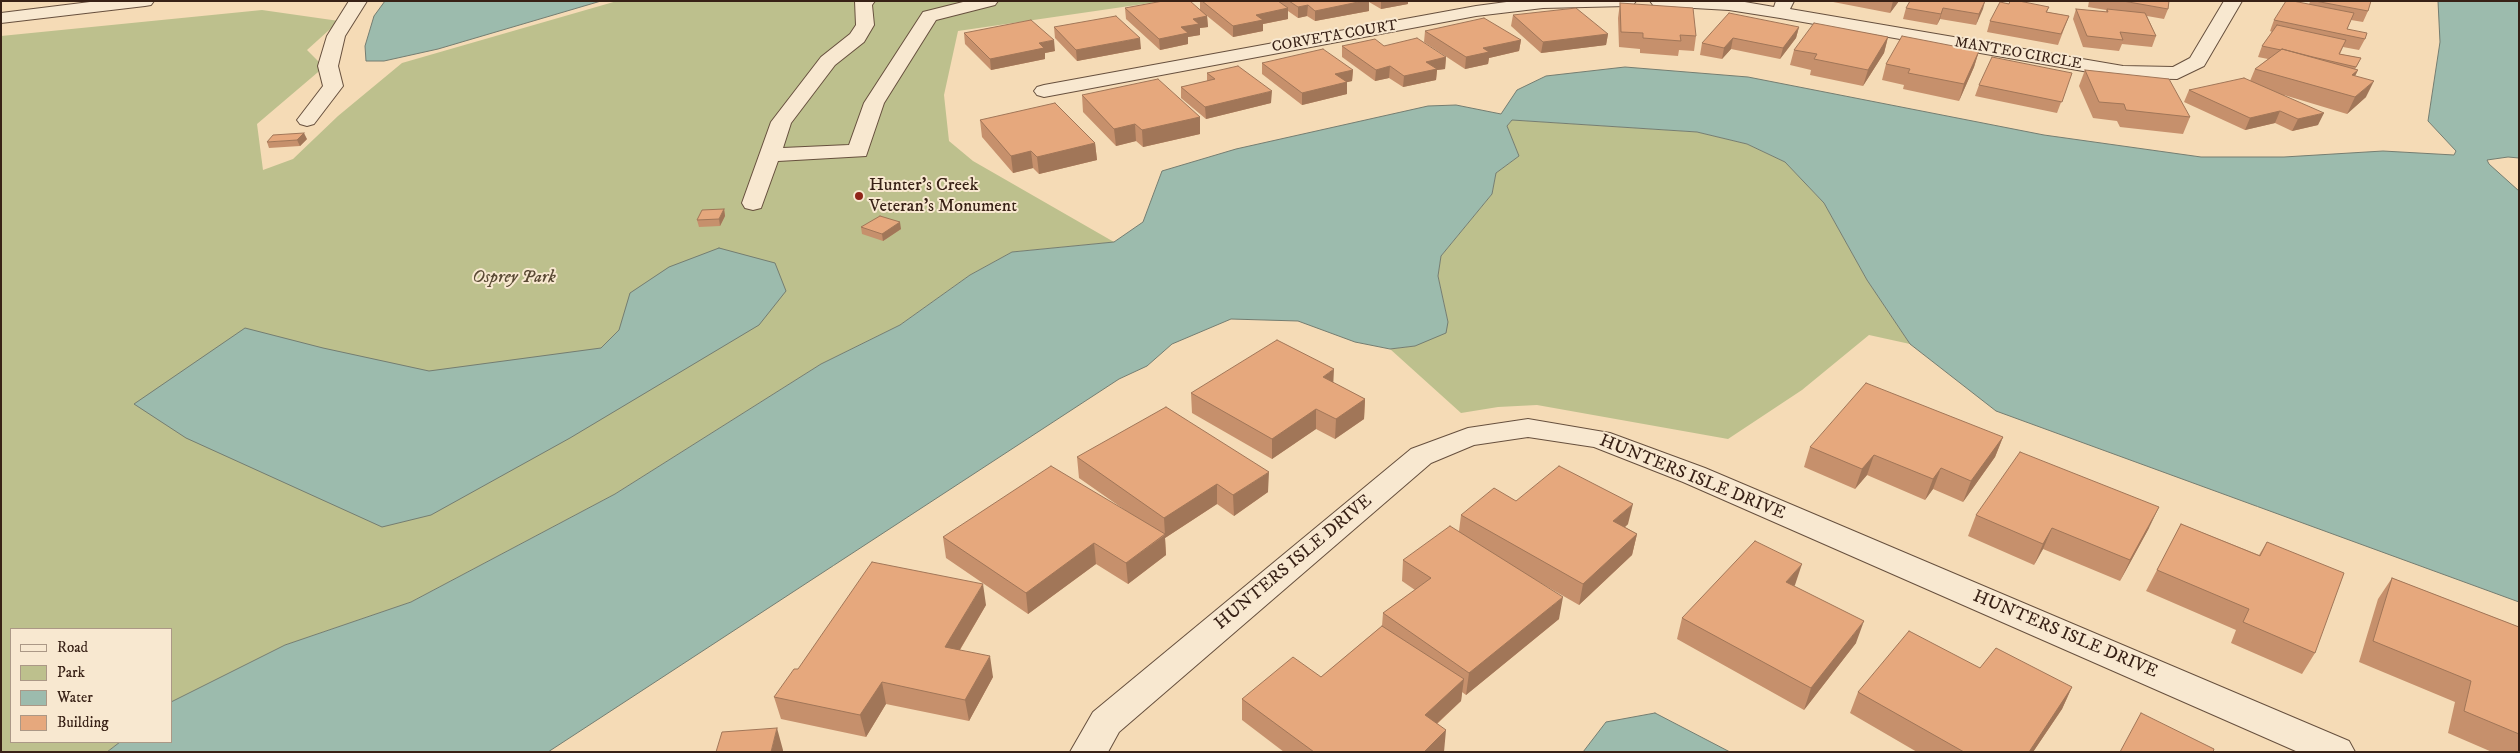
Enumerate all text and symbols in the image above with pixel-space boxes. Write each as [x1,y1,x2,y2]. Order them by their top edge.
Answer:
street label: CORVETA COURT [1271,17,1399,57]
street label: MANTEO CIRCLE [1953,34,2083,74]
place label: Hunter's Creek Veteran's Monument [869,175,1017,218]
marker: Hunter's Creek Veteran's Monument [853,190,865,202]
park label: Osprey Park [472,267,556,289]
street label: HUNTERS ISLE DRIVE [1596,431,1788,525]
street label: HUNTERS ISLE DRIVE [1211,491,1377,635]
street label: HUNTERS ISLE DRIVE [1969,586,2161,684]
legend [10,628,172,743]
text: Road [57,638,88,657]
text: Park [57,663,85,682]
text: Water [57,688,93,707]
text: Building [57,713,109,732]

